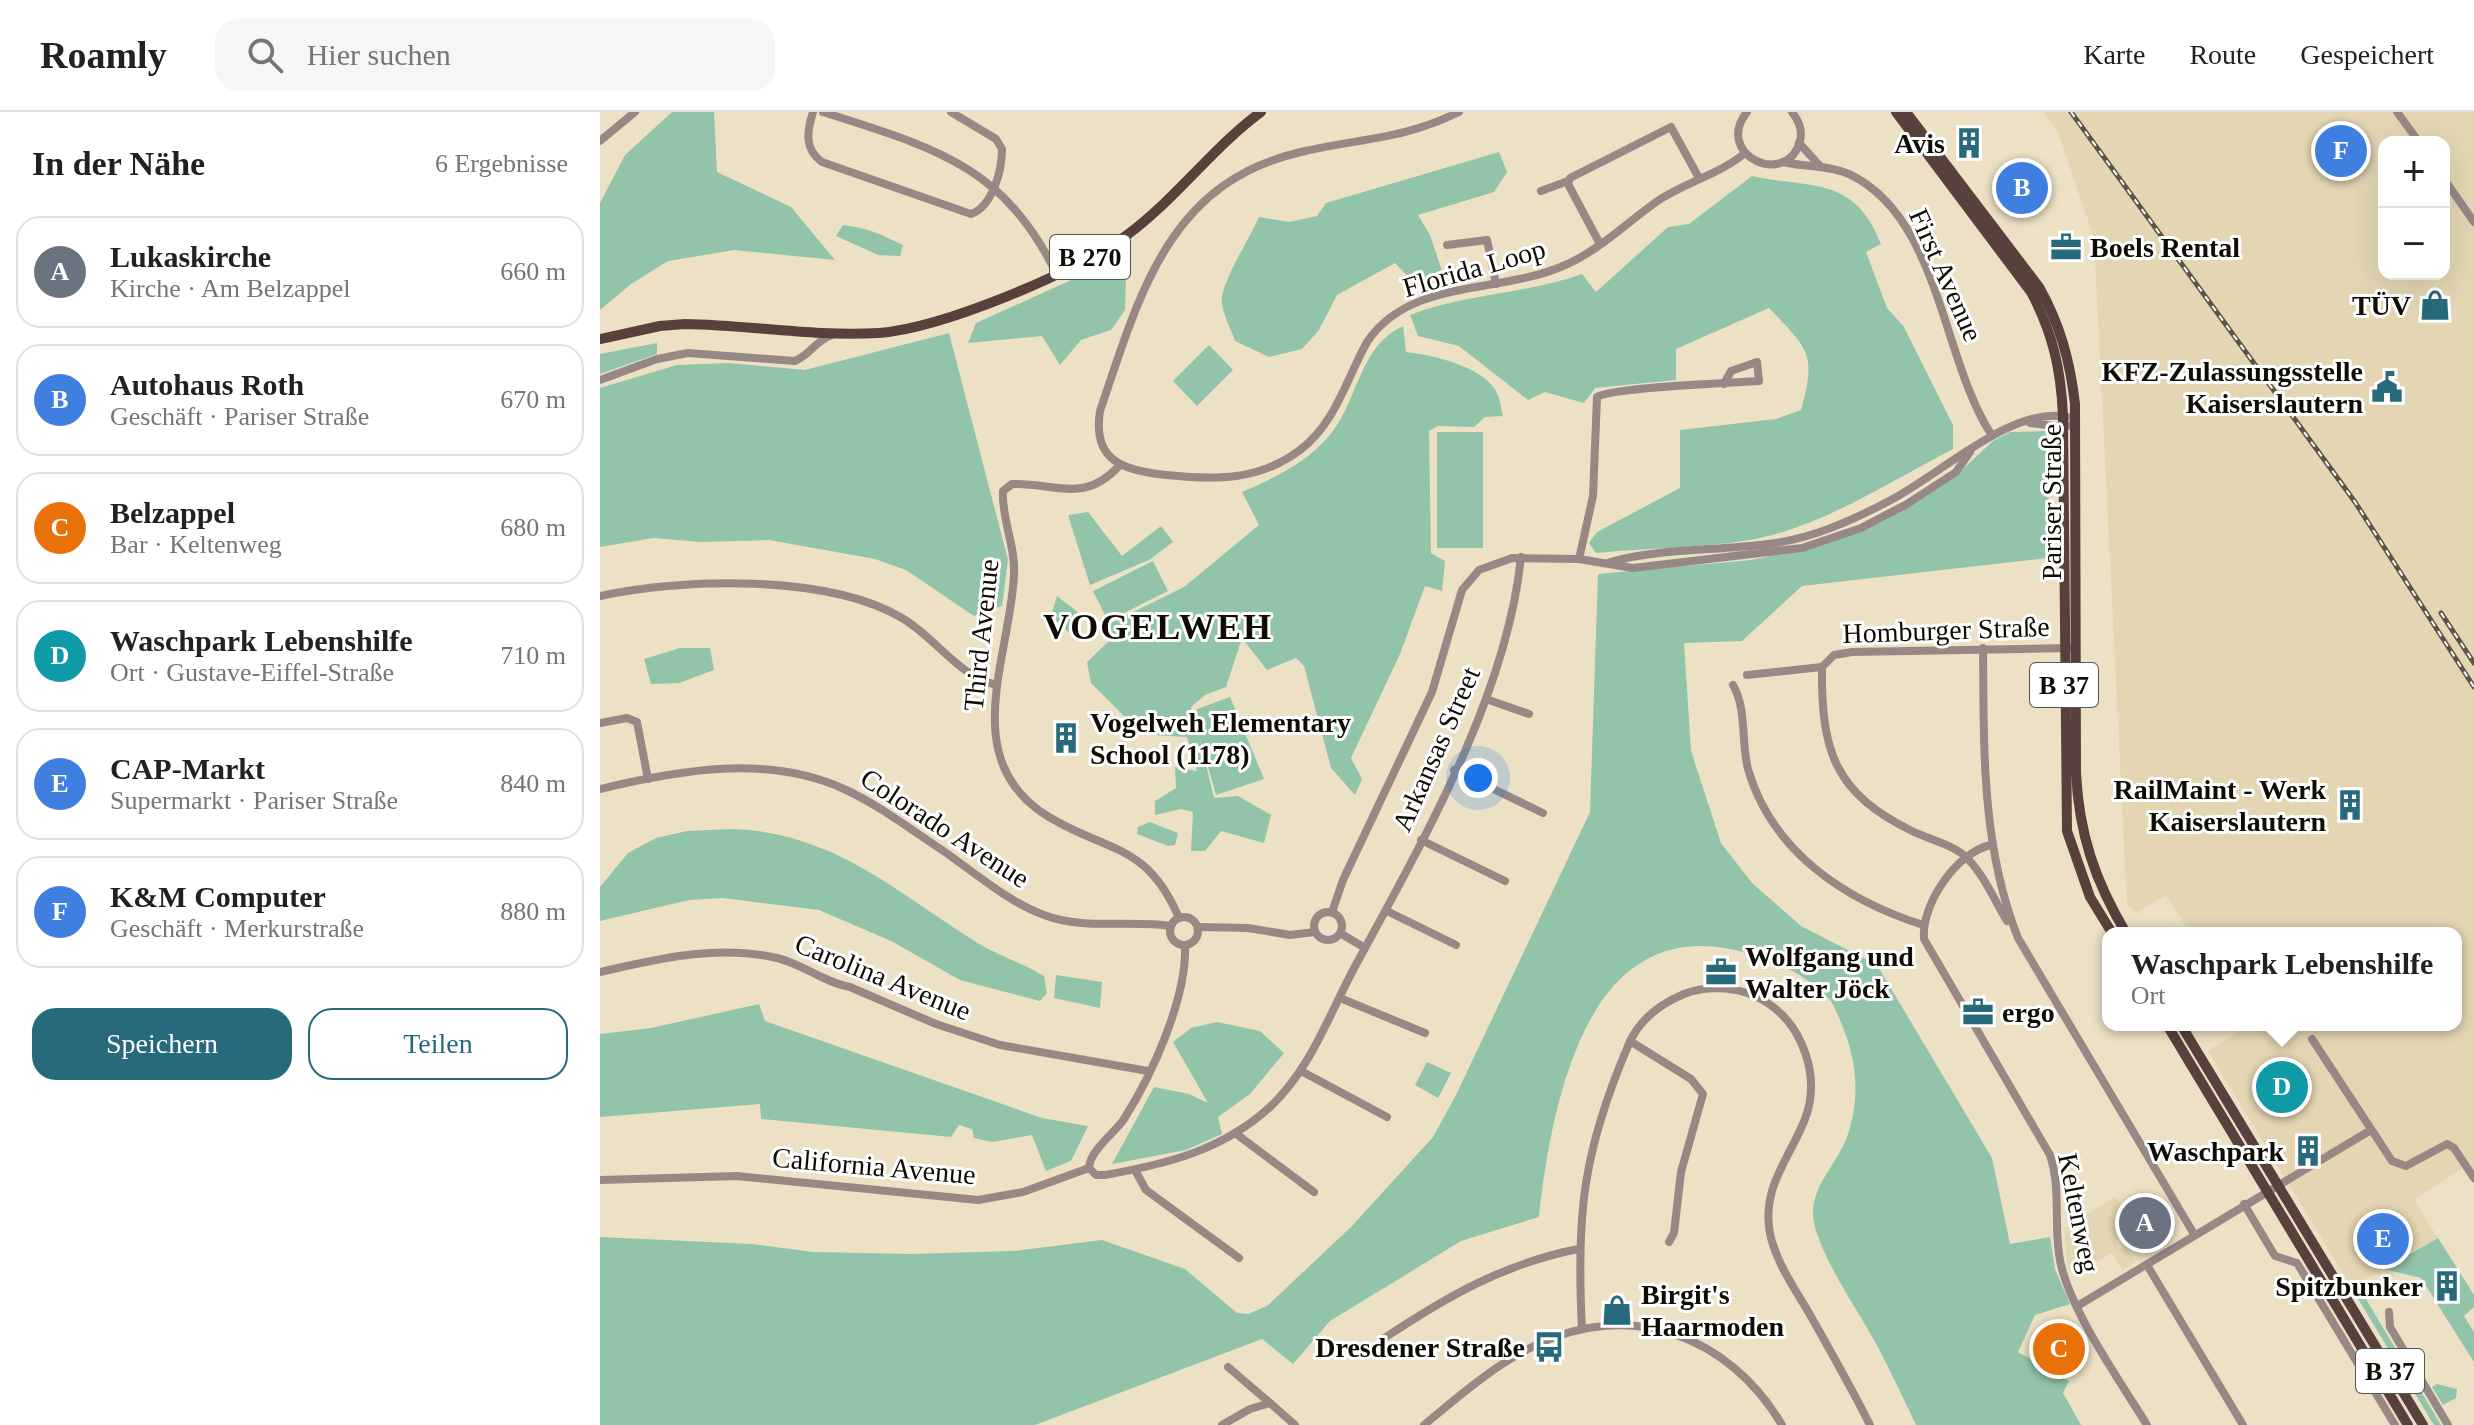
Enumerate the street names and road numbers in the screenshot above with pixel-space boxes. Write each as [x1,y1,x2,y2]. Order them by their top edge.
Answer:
street label: First Avenue [1903,204,1989,346]
street label: Florida Loop [1399,233,1549,303]
road number: B 270 [1050,235,1130,279]
street label: Pariser Straße [2036,424,2067,580]
street label: Third Avenue [958,557,1004,713]
street label: Homburger Straße [1842,611,2050,649]
street label: Arkansas Street [1386,662,1486,836]
road number: B 37 [2030,663,2098,707]
street label: Colorado Avenue [855,762,1035,894]
street label: Carolina Avenue [791,928,975,1026]
street label: California Avenue [771,1142,977,1190]
street label: Keltenweg [2052,1151,2106,1275]
road number: B 37 [2356,1349,2424,1393]

